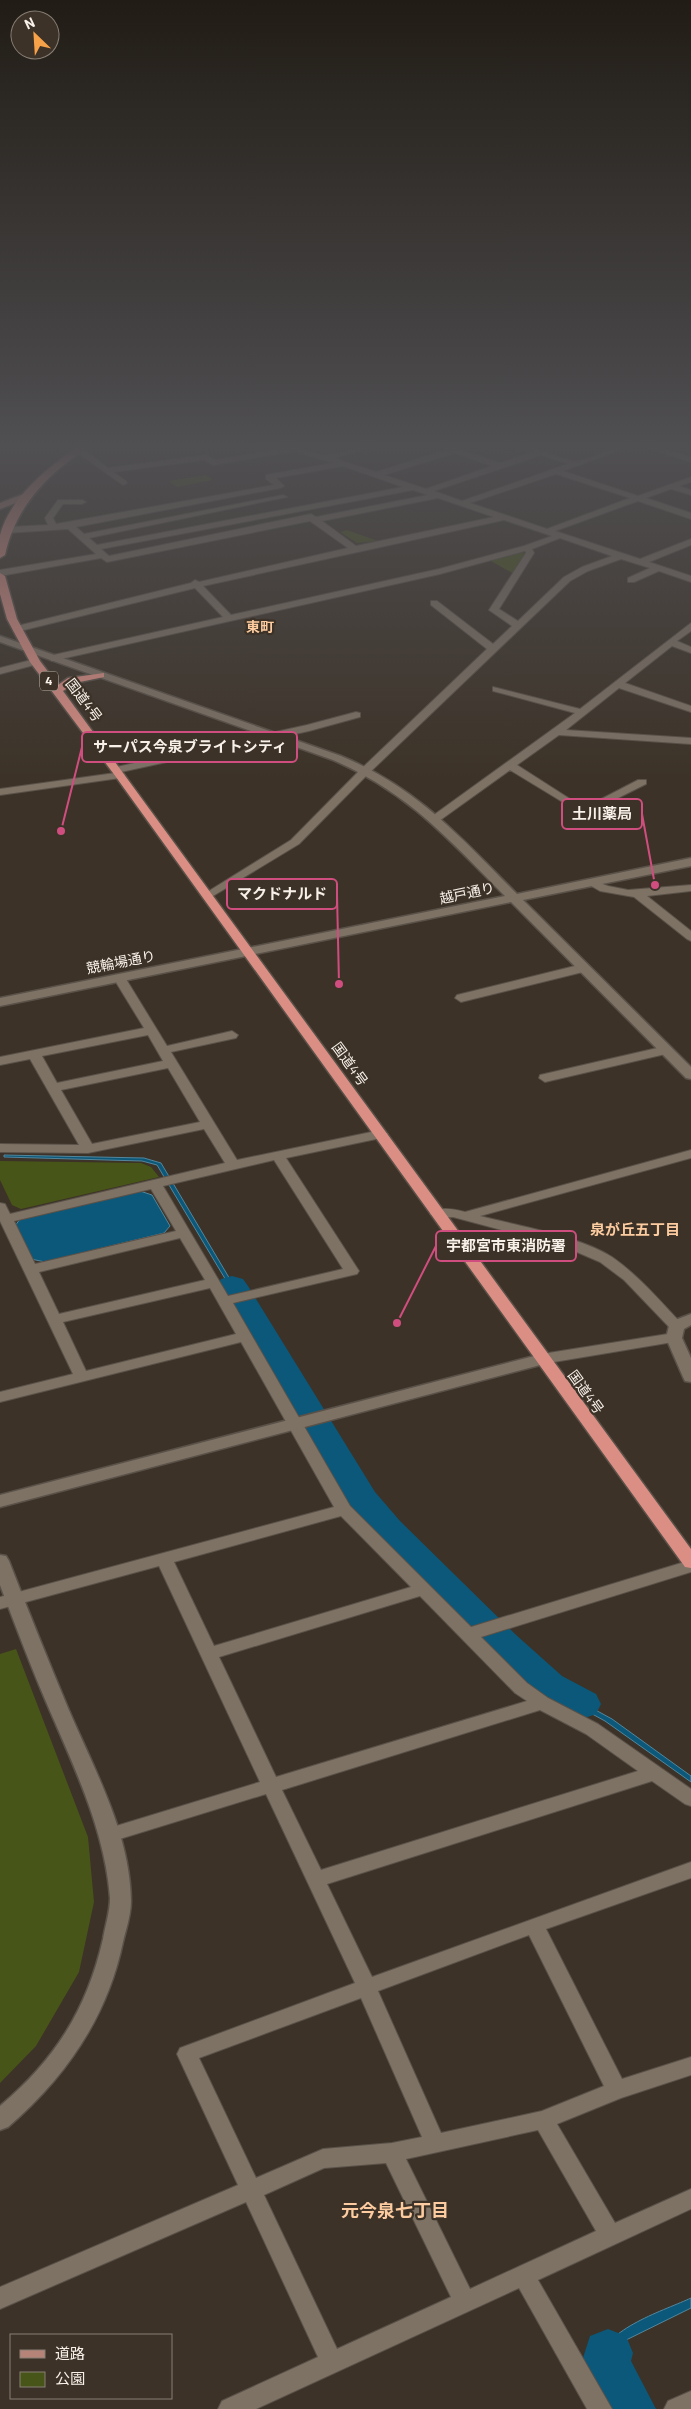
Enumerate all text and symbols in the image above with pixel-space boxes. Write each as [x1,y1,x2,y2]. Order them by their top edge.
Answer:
north arrow [10,10,60,60]
text: N [21,13,37,32]
district label: 東町 [246,618,274,635]
road number: 4 [40,671,58,690]
street label: 国道4号 [63,675,106,725]
callout: サーパス今泉ブライトシティ [82,732,297,762]
text: サーパス今泉ブライトシティ [93,737,287,755]
callout: 土川薬局 [562,799,642,829]
text: 土川薬局 [572,804,632,822]
street label: 越戸通り [438,878,496,907]
callout: マクドナルド [227,879,337,909]
text: マクドナルド [237,884,327,902]
street label: 競輪場通り [85,946,157,977]
street label: 国道4号 [329,1039,372,1089]
district label: 泉が丘五丁目 [590,1220,680,1238]
callout: 宇都宮市東消防署 [436,1231,576,1261]
text: 宇都宮市東消防署 [446,1236,566,1254]
street label: 国道4号 [565,1367,608,1417]
district label: 元今泉七丁目 [341,2199,449,2221]
legend [10,2334,172,2399]
text: 道路 [55,2344,85,2362]
text: 公園 [55,2369,85,2387]

